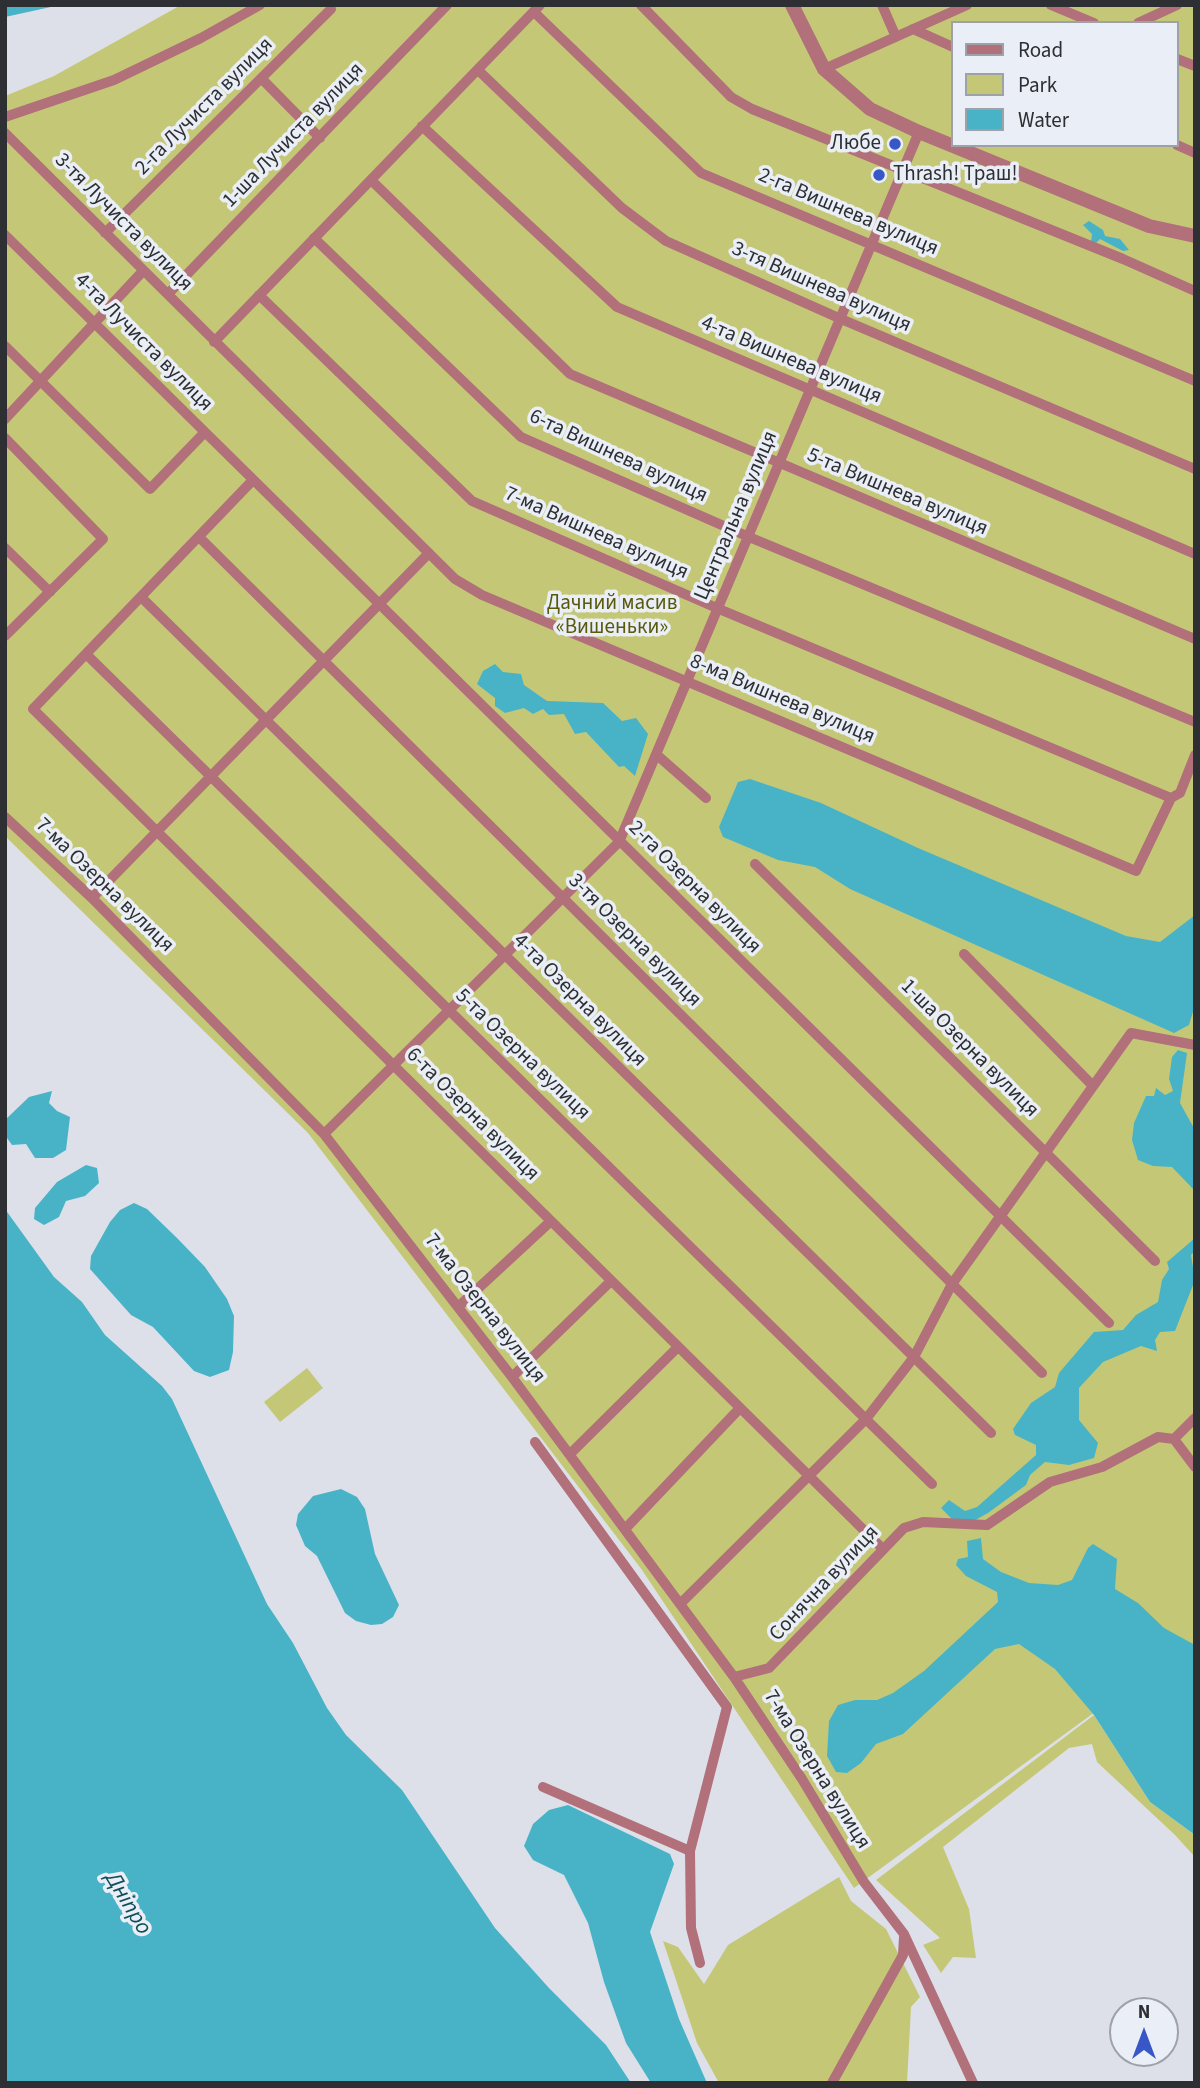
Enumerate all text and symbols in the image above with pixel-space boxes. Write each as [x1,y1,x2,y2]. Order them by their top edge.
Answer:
legend [951,21,1179,147]
street label: 2-га Лучиста вулиця [131,33,279,181]
text: Road [1018,35,1063,65]
street label: 1-ша Лучиста вулиця [218,58,370,214]
text: Park [1018,70,1057,100]
text: Water [1018,105,1069,135]
place label: Любе [830,131,881,157]
marker: Любе [887,136,903,152]
street label: 3-тя Лучиста вулиця [49,149,197,297]
place label: Thrash! Траш! [893,162,1018,188]
street label: 2-га Вишнева вулиця [754,164,942,262]
marker: Thrash! Траш! [871,167,887,183]
street label: 3-тя Вишнева вулиця [727,237,915,339]
street label: 4-та Лучиста вулиця [69,269,217,417]
street label: 4-та Вишнева вулиця [697,312,885,410]
street label: 6-та Вишнева вулиця [525,405,711,509]
street label: Центральна вулиця [690,428,784,604]
street label: 5-та Вишнева вулиця [803,444,991,542]
street label: 7-ма Вишнева вулиця [500,482,692,586]
park label: Дачний масив «Вишеньки» [547,591,677,641]
street label: 8-ма Вишнева вулиця [686,650,878,750]
street label: 7-ма Озерна вулиця [30,813,178,959]
street label: 2-га Озерна вулиця [622,816,766,960]
street label: 3-тя Озерна вулиця [562,869,706,1013]
street label: 4-та Озерна вулиця [507,929,651,1073]
street label: 1-ша Озерна вулиця [895,975,1043,1123]
street label: 5-та Озерна вулиця [449,984,595,1126]
street label: 6-та Озерна вулиця [400,1043,544,1187]
street label: 7-ма Озерна вулиця [418,1229,550,1389]
street label: Сонячна вулиця [765,1521,885,1647]
street label: 7-ма Озерна вулиця [757,1686,875,1854]
water label: Дніпро [98,1868,156,1940]
north arrow [1109,1997,1179,2067]
text: N [1138,1999,1150,2026]

